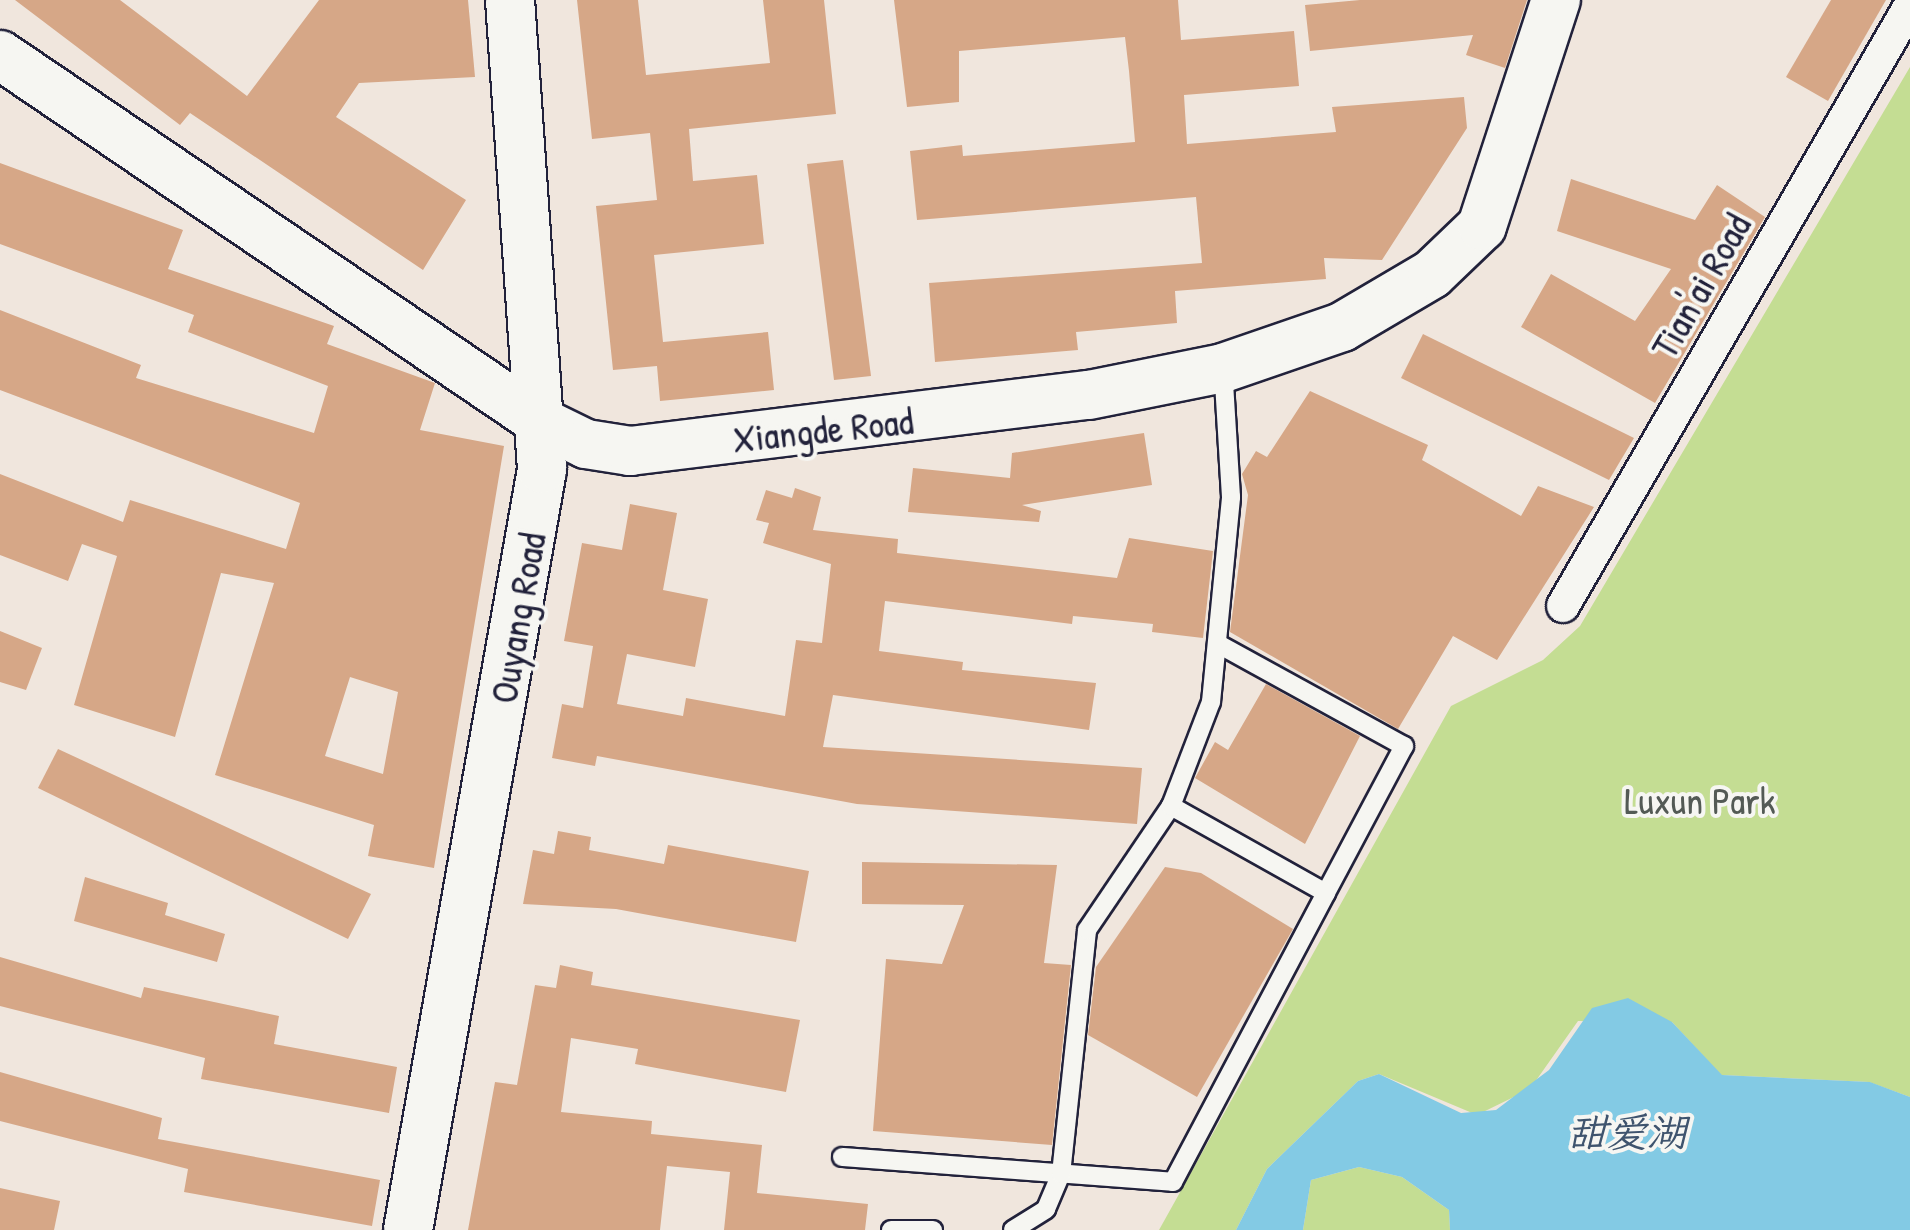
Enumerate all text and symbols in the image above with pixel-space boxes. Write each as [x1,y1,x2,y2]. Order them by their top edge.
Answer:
street label: Tian'ai Road [1641,206,1761,366]
street label: Xiangde Road [730,398,916,462]
street label: Ouyang Road [481,529,555,707]
park label: Luxun Park [1624,778,1776,824]
water label: 甜爱湖 [1567,1107,1687,1155]

